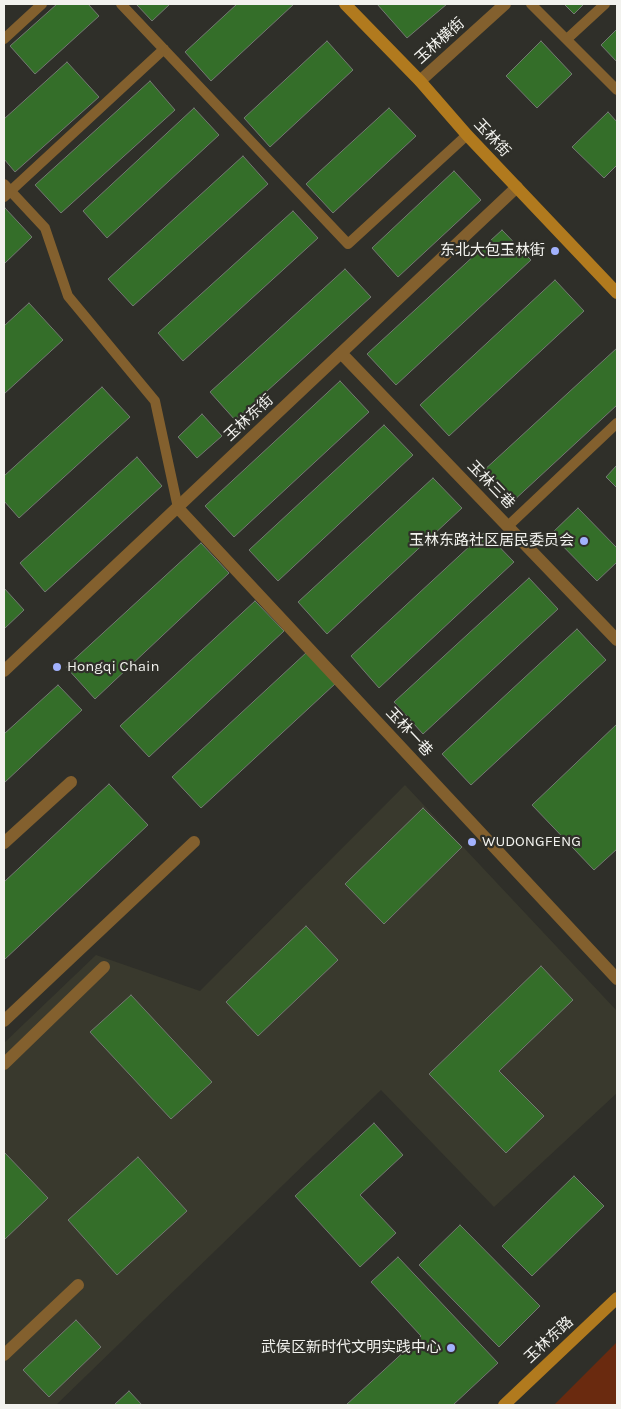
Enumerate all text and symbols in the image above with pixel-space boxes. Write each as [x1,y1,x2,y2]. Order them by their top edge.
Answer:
street label: 玉林横街 [412,14,468,68]
street label: 玉林街 [470,115,514,161]
place label: 东北大包玉林街 [440,242,545,260]
marker: 东北大包玉林街 [549,245,561,257]
street label: 玉林东街 [221,391,277,445]
street label: 玉林三巷 [464,457,518,513]
place label: 玉林东路社区居民委员会 [409,532,574,550]
marker: 玉林东路社区居民委员会 [578,535,590,547]
place label: Hongqi Chain [67,658,160,676]
marker: Hongqi Chain [51,661,63,673]
street label: 玉林一巷 [382,704,436,760]
place label: WUDONGFENG [482,833,581,851]
marker: WUDONGFENG [466,836,478,848]
street label: 玉林东路 [521,1313,577,1367]
place label: 武侯区新时代文明实践中心 [261,1339,441,1357]
marker: 武侯区新时代文明实践中心 [445,1342,457,1354]

